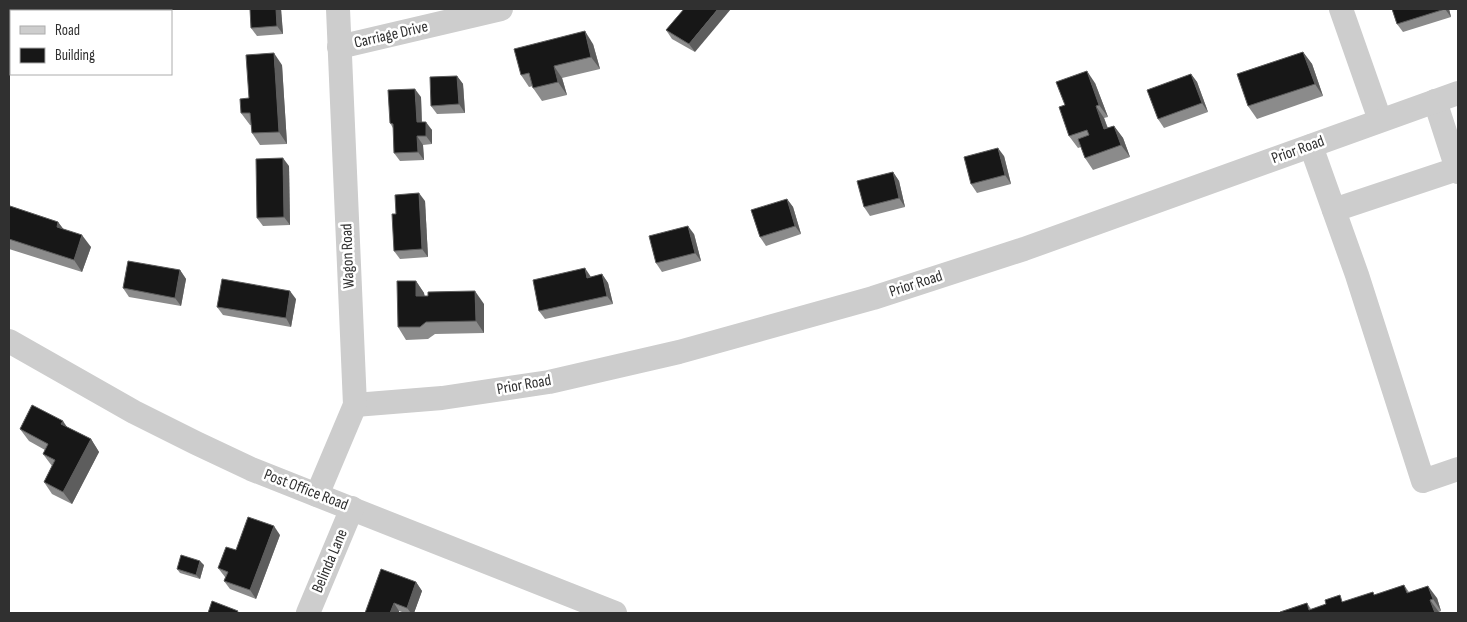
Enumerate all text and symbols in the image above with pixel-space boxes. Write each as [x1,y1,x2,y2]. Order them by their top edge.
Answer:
legend [10,10,172,75]
street label: Carriage Drive [352,17,430,53]
text: Road [55,21,80,40]
text: Building [55,46,95,65]
street label: Prior Road [1269,132,1327,168]
street label: Wagon Road [337,223,359,289]
street label: Prior Road [887,267,945,301]
street label: Prior Road [495,371,553,399]
street label: Post Office Road [261,465,351,515]
street label: Belinda Lane [308,526,352,596]

